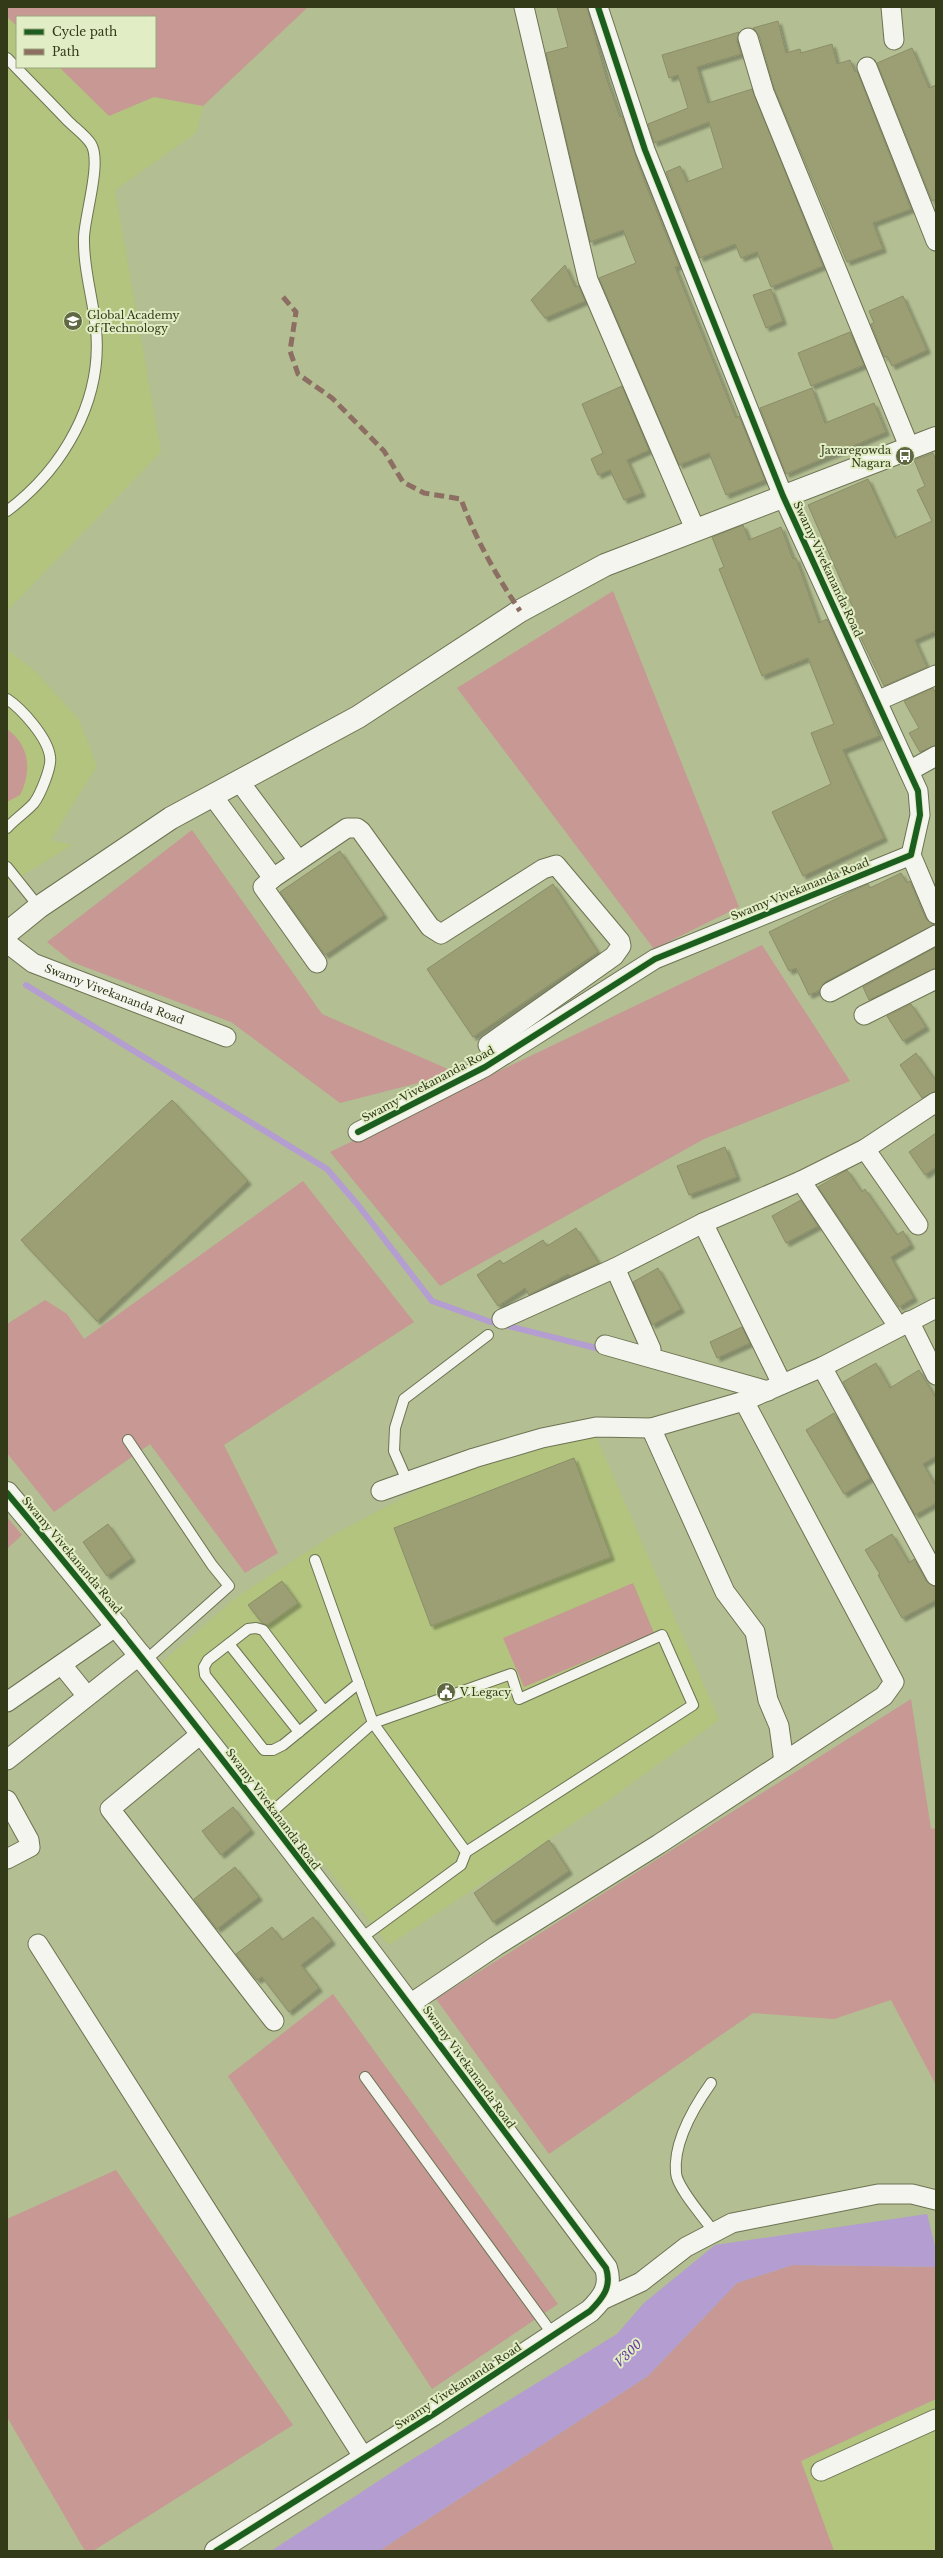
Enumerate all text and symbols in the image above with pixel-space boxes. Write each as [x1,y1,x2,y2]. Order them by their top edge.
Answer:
legend [16,16,156,68]
text: Cycle path [52,24,117,39]
text: Path [52,44,80,59]
place label: Global Academy of Technology [87,308,180,335]
school or university icon: Global Academy of Technology [62,310,84,332]
place label: Javaregowda Nagara [819,443,892,470]
bus stop icon: Javaregowda Nagara [894,445,916,467]
street label: Swamy Vivekananda Road [790,499,866,640]
street label: Swamy Vivekananda Road [729,855,872,923]
street label: Swamy Vivekananda Road [43,961,187,1028]
street label: Swamy Vivekananda Road [359,1043,497,1125]
street label: Swamy Vivekananda Road [19,1494,125,1617]
public building icon: V Legacy [435,1681,457,1703]
place label: V Legacy [459,1685,511,1699]
street label: Swamy Vivekananda Road [223,1746,324,1873]
street label: Swamy Vivekananda Road [420,2003,519,2132]
water label: V300 [611,2336,645,2370]
street label: Swamy Vivekananda Road [392,2339,524,2432]

